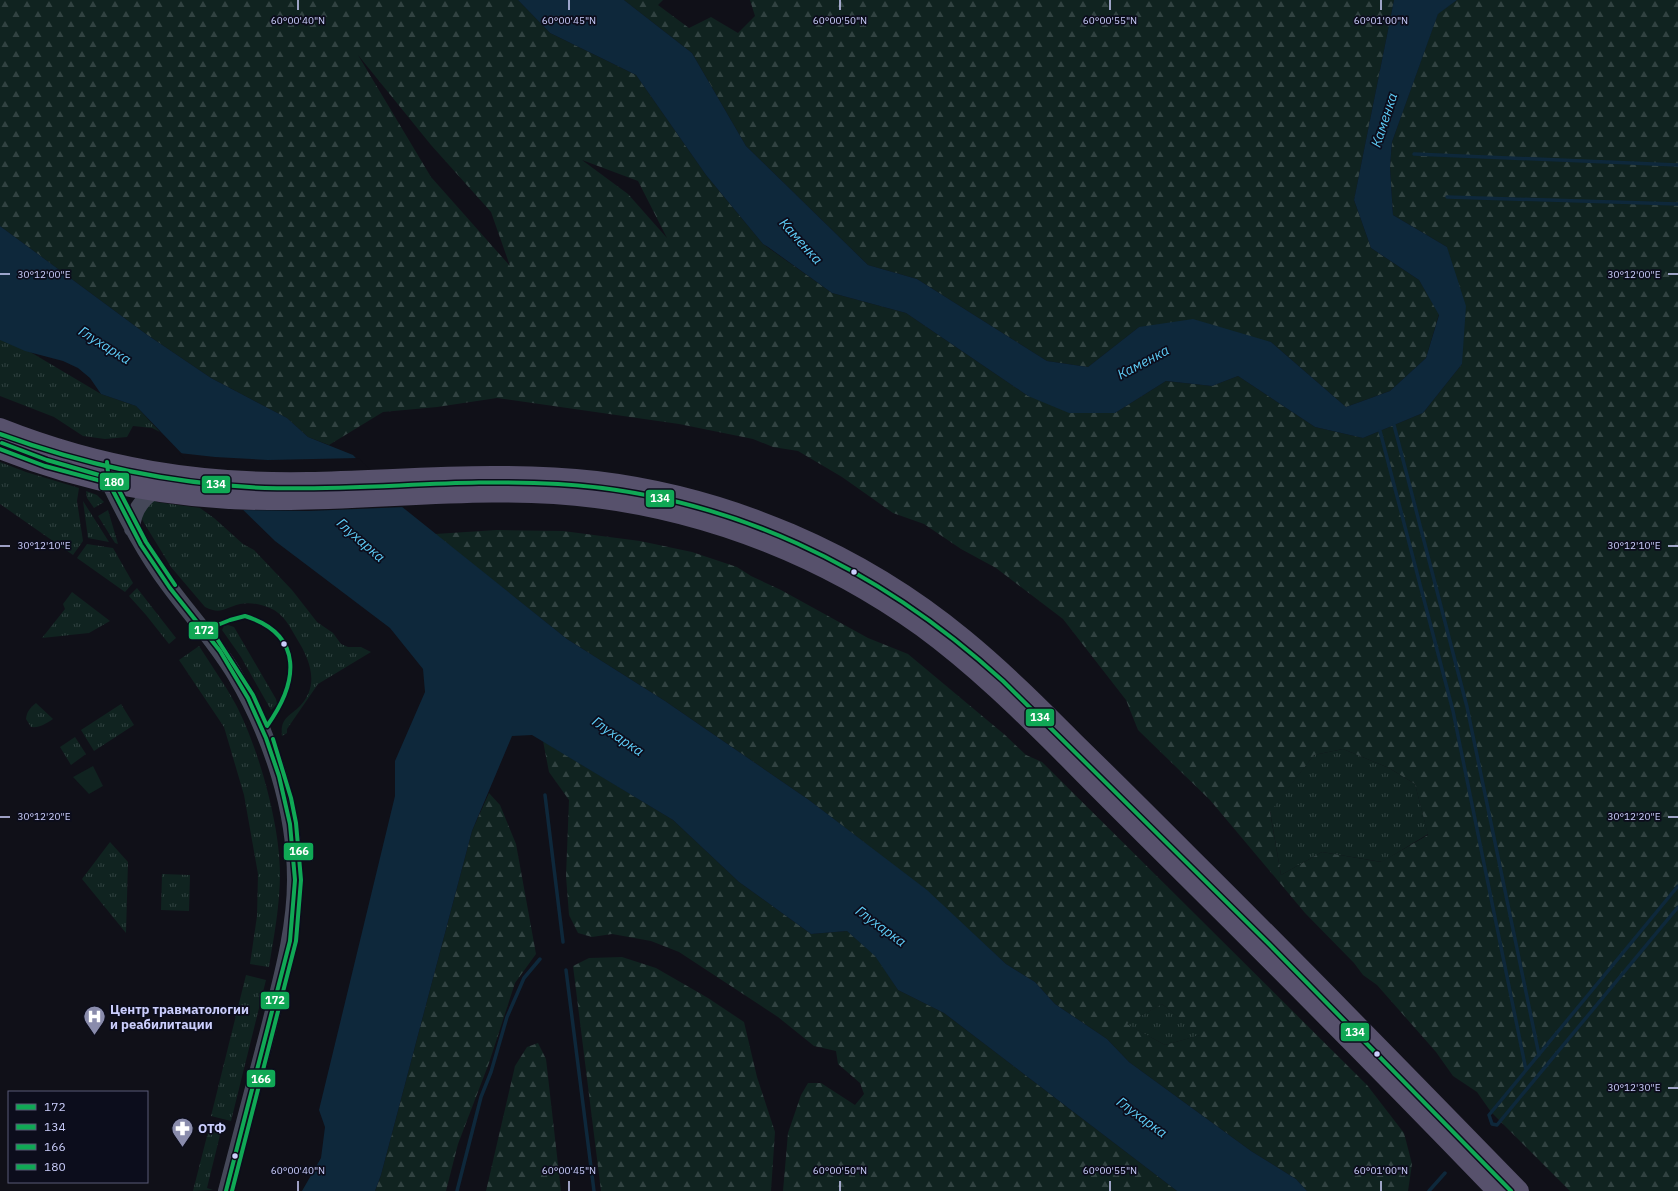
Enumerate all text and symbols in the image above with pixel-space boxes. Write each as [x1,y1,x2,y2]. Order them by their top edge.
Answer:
text: 60°00'40"N [271,14,325,27]
text: 60°00'45"N [542,14,596,27]
text: 60°00'50"N [813,14,867,27]
text: 60°00'55"N [1083,14,1137,27]
text: 60°01'00"N [1354,14,1408,27]
water label: Каменка [1367,90,1401,150]
water label: Каменка [775,214,827,268]
text: 30°12'00"E [17,268,71,281]
text: 30°12'00"E [1607,268,1661,281]
water label: Глухарка [75,322,135,368]
water label: Каменка [1114,341,1172,383]
line badge: 180 [99,472,130,491]
text: 180 [104,475,124,489]
line badge: 134 [201,475,231,494]
text: 134 [206,477,226,491]
line badge: 134 [645,489,675,508]
text: 134 [650,491,670,505]
water label: Глухарка [333,514,389,566]
text: 30°12'10"E [17,539,71,552]
text: 30°12'10"E [1607,539,1661,552]
unlabelled marker [849,567,859,577]
line badge: 172 [188,621,219,640]
text: 172 [194,623,214,637]
unlabelled marker [279,639,289,649]
line badge: 134 [1025,708,1055,727]
text: 134 [1030,710,1050,724]
water label: Глухарка [589,712,647,760]
text: 30°12'20"E [17,810,71,823]
text: 30°12'20"E [1607,810,1661,823]
line badge: 166 [283,842,314,861]
text: 166 [289,844,309,858]
water label: Глухарка [852,902,910,950]
line badge: 172 [260,991,290,1010]
text: 172 [265,993,285,1007]
place label: Центр травматологии и реабилитации [110,1001,249,1033]
hospital icon: Центр травматологии и реабилитации [81,1003,107,1036]
line badge: 134 [1340,1022,1370,1042]
text: 134 [1345,1025,1365,1039]
unlabelled marker [1372,1049,1382,1059]
line badge: 166 [246,1069,276,1088]
text: 166 [251,1072,271,1086]
text: 30°12'30"E [1607,1081,1661,1094]
legend [8,1091,148,1183]
water label: Глухарка [1113,1093,1171,1141]
text: 172 [44,1099,66,1114]
pharmacy icon: ОТФ [170,1115,196,1148]
text: 134 [44,1119,66,1134]
place label: ОТФ [198,1120,226,1137]
text: 166 [44,1139,66,1154]
unlabelled marker [230,1151,240,1161]
text: 180 [44,1159,66,1174]
text: 60°00'40"N [271,1164,325,1177]
text: 60°00'45"N [542,1164,596,1177]
text: 60°00'50"N [813,1164,867,1177]
text: 60°00'55"N [1083,1164,1137,1177]
text: 60°01'00"N [1354,1164,1408,1177]

